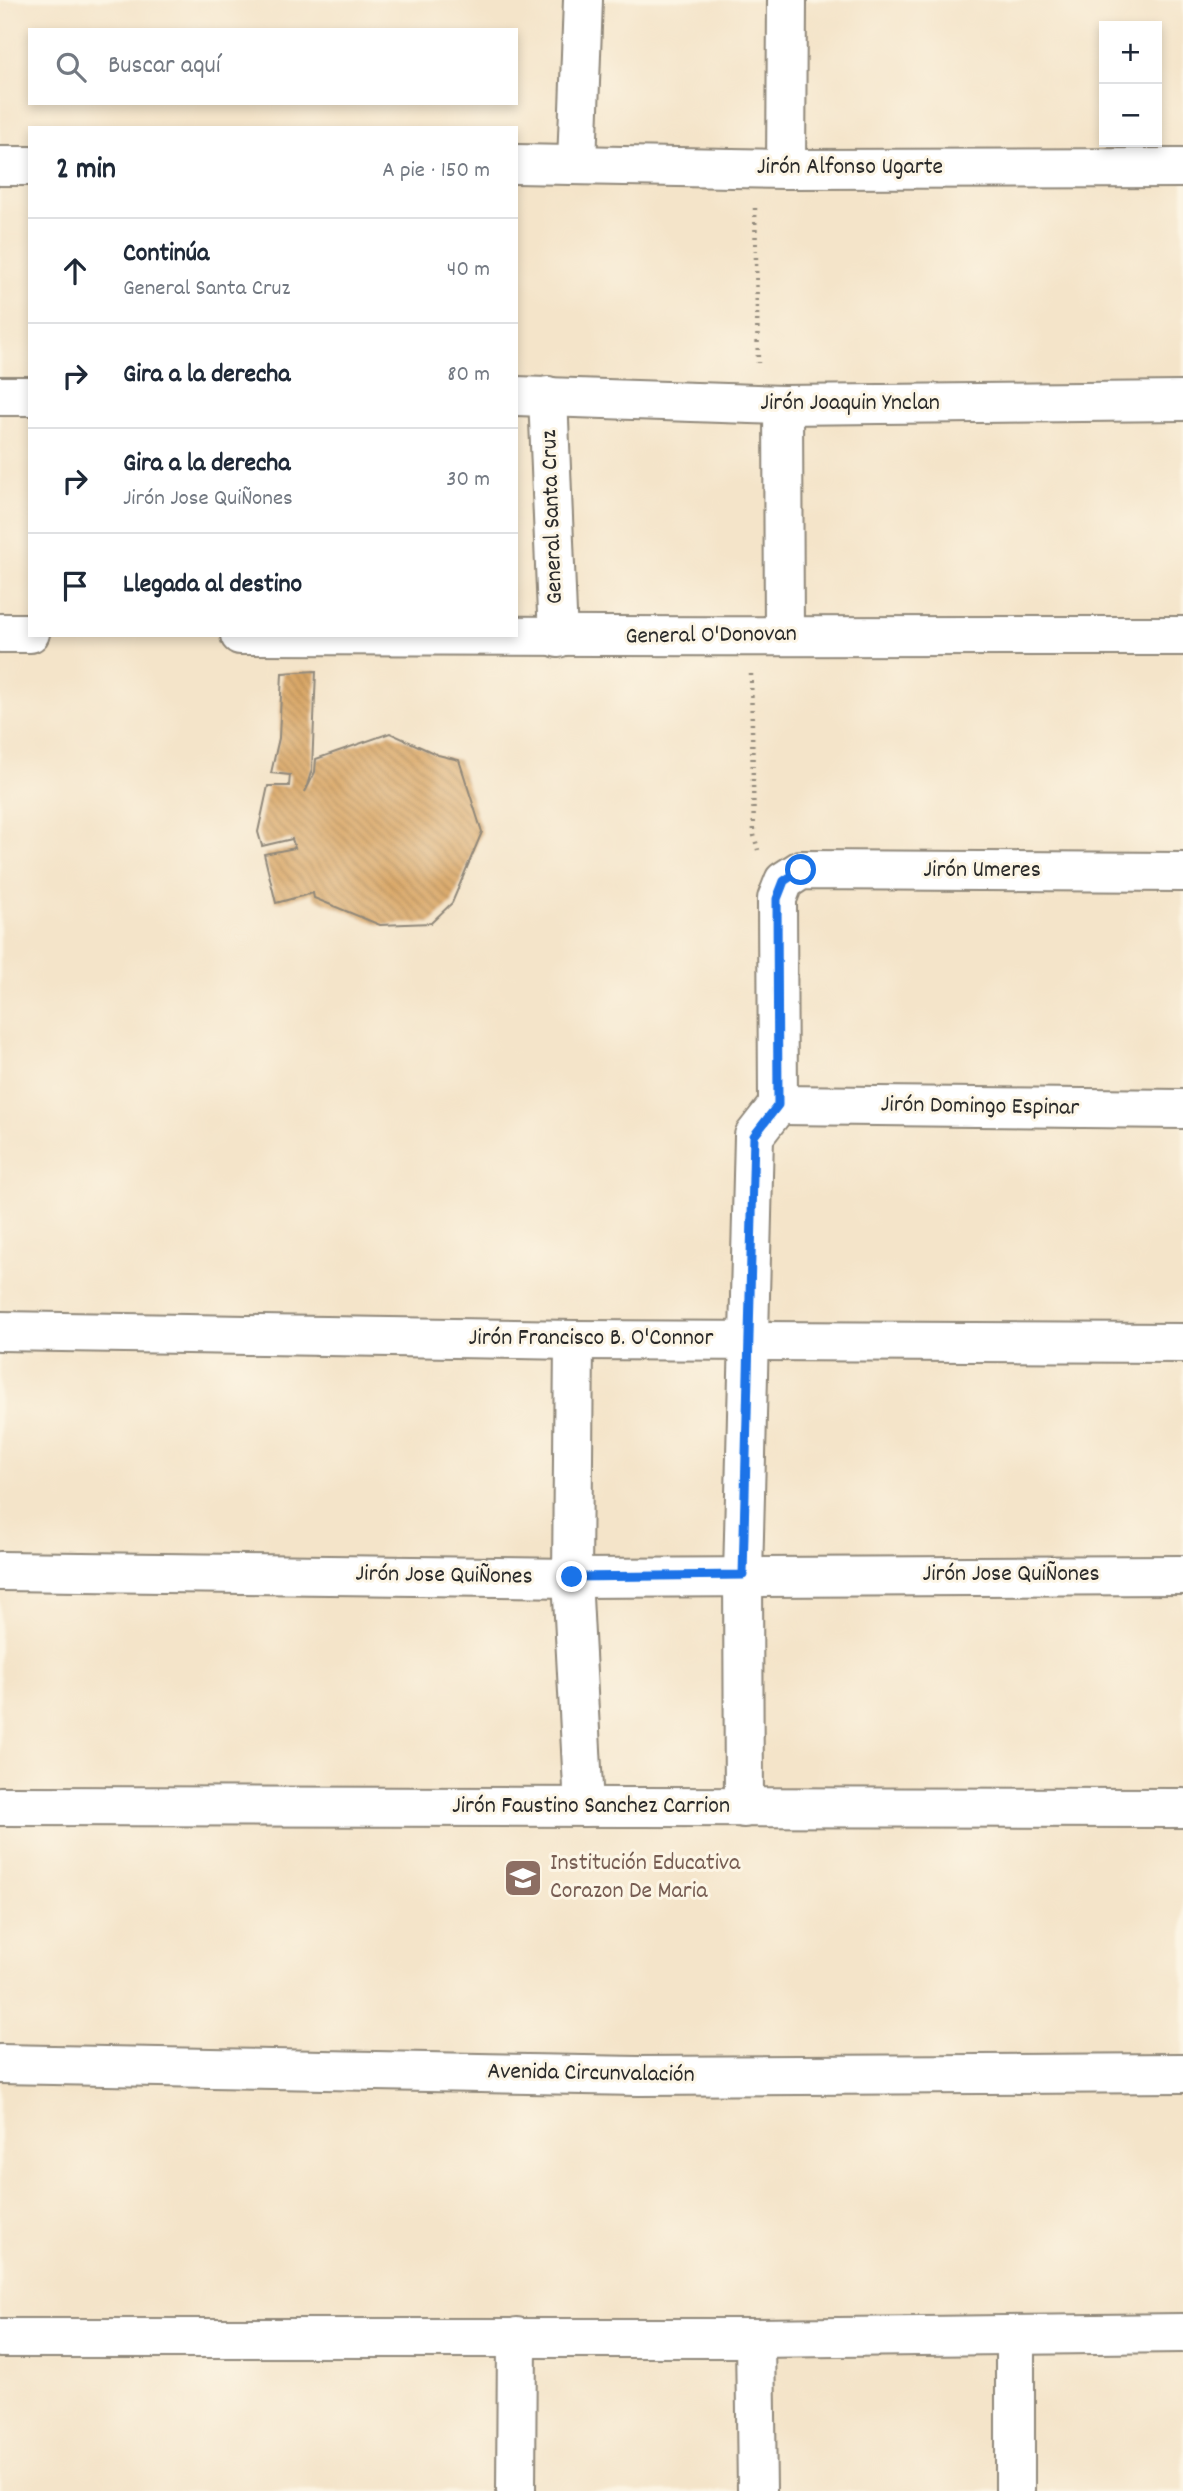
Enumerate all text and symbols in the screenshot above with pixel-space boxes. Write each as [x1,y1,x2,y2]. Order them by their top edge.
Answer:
map controls [1099,21,1162,147]
button: + [1099,21,1162,84]
search box [28,28,518,105]
icon: search [52,48,90,86]
text: Buscar aquí [108,48,220,85]
button: − [1099,84,1162,147]
text: 2 min [56,150,116,193]
street label: Jirón Alfonso Ugarte [757,151,943,185]
text: A pie · 150 m [382,155,490,188]
text: Continúa [123,236,209,273]
icon: ahead [56,252,94,290]
text: 40 m [447,254,490,287]
text: General Santa Cruz [123,273,290,306]
icon: right [56,357,94,395]
text: Gira a la derecha [123,357,290,394]
text: 80 m [447,359,490,392]
street label: Jirón Joaquin Ynclan [760,387,940,421]
street label: General Santa Cruz [533,429,573,605]
text: Gira a la derecha [123,446,290,483]
icon: right [56,462,94,500]
text: 30 m [446,464,490,497]
text: Jirón Jose QuiÑones [123,483,293,516]
icon: arrive [56,567,94,605]
text: Llegada al destino [123,567,302,604]
street label: General O'Donovan [625,618,797,654]
route start [785,854,816,885]
street label: Jirón Umeres [923,854,1041,888]
street label: Jirón Domingo Espinar [880,1088,1080,1126]
street label: Jirón Francisco B. O'Connor [469,1322,714,1356]
street label: Jirón Jose QuiÑones [355,1557,533,1595]
street label: Jirón Jose QuiÑones [922,1558,1100,1592]
route end [556,1561,587,1592]
street label: Jirón Faustino Sanchez Carrion [452,1790,730,1824]
place label: Institución Educativa Corazon De Maria [550,1847,741,1909]
school or university icon: Institución Educativa Corazon De Maria [502,1857,544,1899]
street label: Avenida Circunvalación [487,2055,695,2093]

